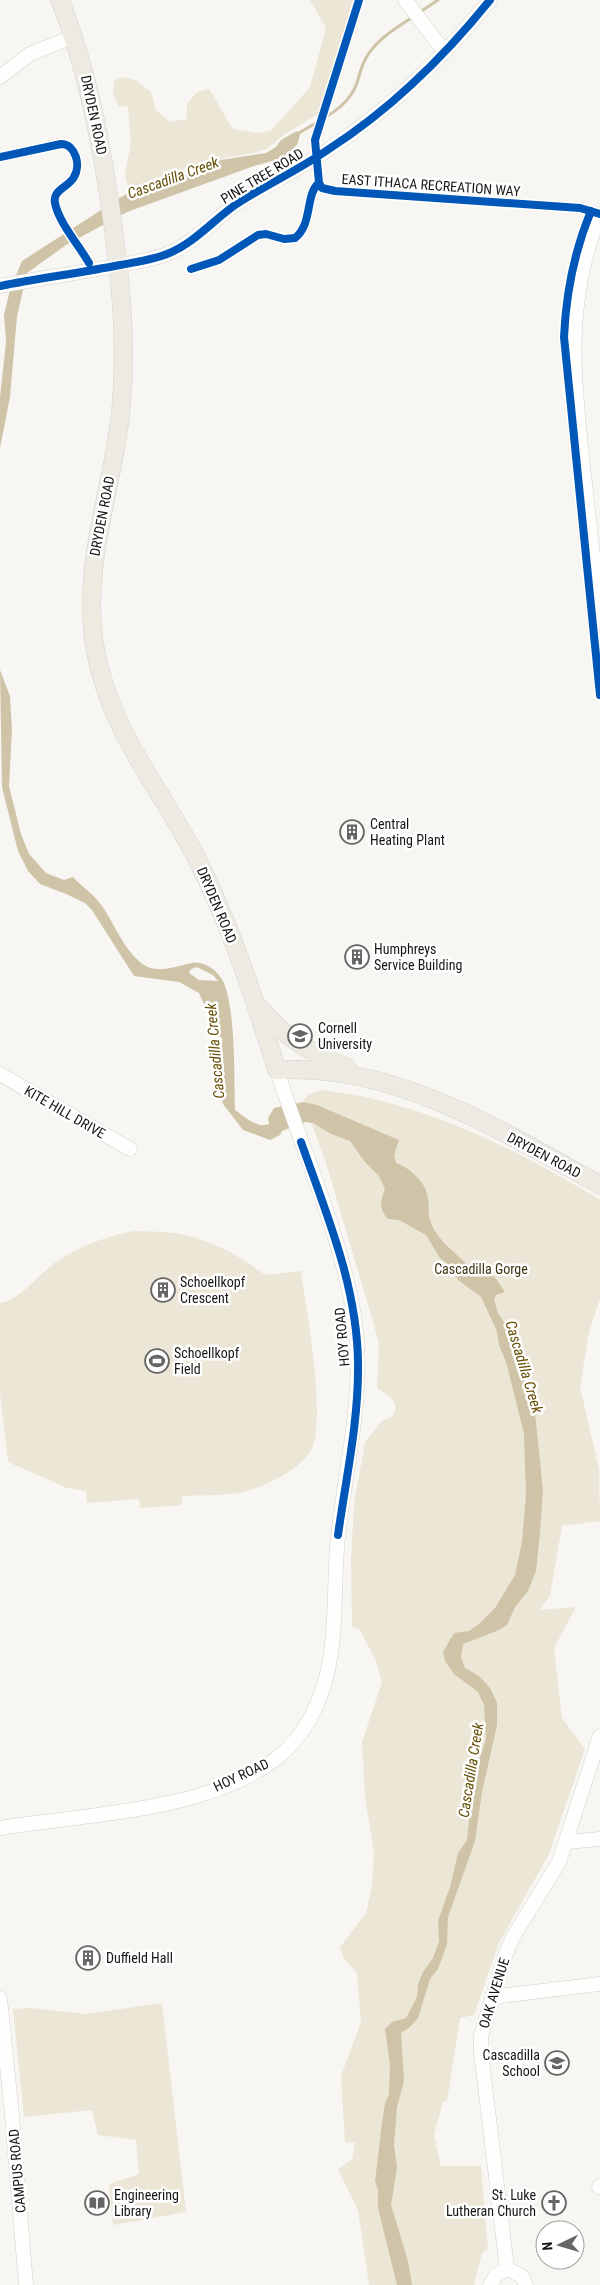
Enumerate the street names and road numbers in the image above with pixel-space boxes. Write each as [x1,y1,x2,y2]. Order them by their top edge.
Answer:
street label: DRYDEN ROAD [78,74,110,156]
street label: PINE TREE ROAD [218,145,306,207]
street label: EAST ITHACA RECREATION WAY [341,171,522,199]
street label: DRYDEN ROAD [86,475,118,557]
street label: DRYDEN ROAD [194,865,240,945]
street label: KITE HILL DRIVE [22,1082,108,1142]
street label: DRYDEN ROAD [504,1129,584,1181]
street label: HOY ROAD [331,1307,353,1367]
street label: HOY ROAD [211,1755,271,1795]
street label: OAK AVENUE [476,1956,512,2030]
street label: CAMPUS ROAD [5,2128,29,2214]

